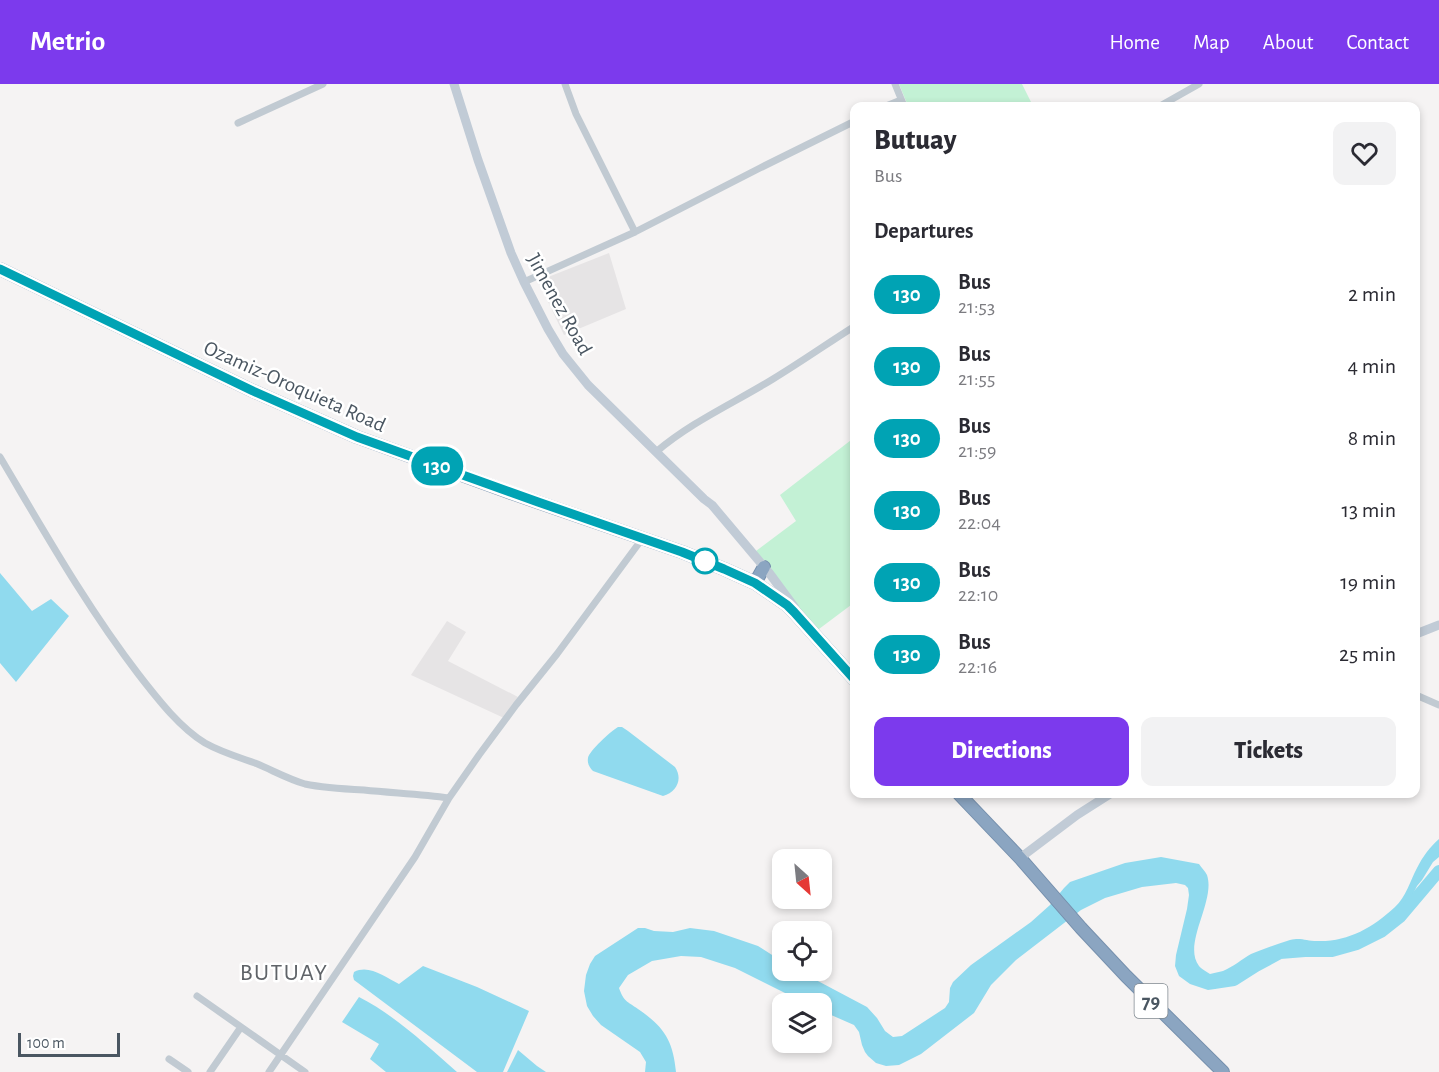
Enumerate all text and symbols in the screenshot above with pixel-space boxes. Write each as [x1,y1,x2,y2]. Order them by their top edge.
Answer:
text: Metrio [30,28,105,56]
text: Home [1109,32,1160,53]
text: Map [1193,32,1230,53]
text: About [1263,32,1313,53]
text: Contact [1346,32,1409,53]
button: heart [1333,122,1396,185]
text: Butuay [874,127,957,155]
text: Bus [874,166,902,186]
text: Departures [874,220,974,242]
street label: Jimenez Road [523,250,596,359]
text: Bus [958,271,991,293]
text: 2 min [1348,283,1396,305]
text: 130 [893,284,921,305]
text: 21:53 [958,297,995,317]
street label: Ozamiz-Oroquieta Road [201,337,389,436]
text: Bus [958,343,991,365]
text: 4 min [1348,355,1396,377]
text: 130 [893,356,921,377]
text: 21:55 [958,369,995,389]
text: Bus [958,415,991,437]
text: 8 min [1348,427,1396,449]
text: 130 [893,428,921,449]
text: 21:59 [958,441,996,461]
line badge: 130 [402,446,472,485]
text: 130 [423,456,451,477]
text: Bus [958,487,991,509]
text: 13 min [1341,499,1396,521]
text: 130 [893,500,921,521]
text: 22:04 [958,513,1001,533]
unlabelled marker [692,548,718,574]
text: Bus [958,559,991,581]
text: 19 min [1340,571,1396,593]
text: 130 [893,572,921,593]
text: 22:10 [958,585,998,605]
text: Bus [958,631,991,653]
text: 25 min [1339,643,1396,665]
text: 130 [893,644,921,665]
text: 22:16 [958,657,997,677]
button: Directions [874,717,1129,786]
button: Tickets [1141,717,1396,786]
north arrow [772,849,832,909]
map controls [772,849,832,1053]
button: locate [772,921,832,981]
district label: BUTUAY [240,961,328,985]
road number: 79 [1134,984,1168,1018]
button: layers [772,993,832,1053]
scale bar [18,1030,120,1058]
text: 100 m [27,1035,65,1051]

